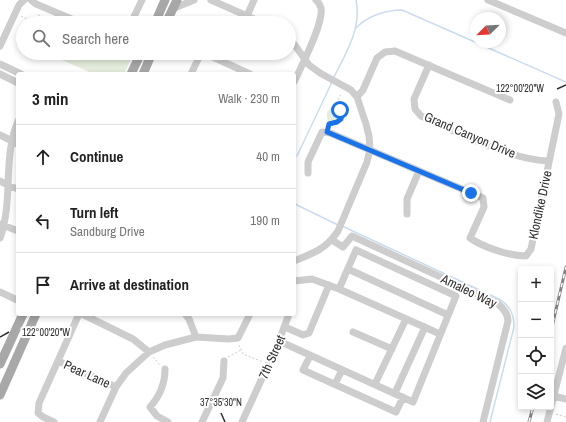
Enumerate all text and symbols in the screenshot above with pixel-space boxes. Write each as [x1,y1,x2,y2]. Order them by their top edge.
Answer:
north arrow [470,12,506,48]
search box [16,16,296,60]
icon: search [30,27,52,49]
text: Search here [62,28,129,49]
text: 122°00'20"W [496,82,544,95]
text: 3 min [32,87,68,110]
text: Walk · 230 m [218,90,280,107]
route start [331,101,349,119]
street label: Grand Canyon Drive [422,108,518,162]
icon: ahead [32,146,54,168]
text: Continue [70,146,123,167]
text: 40 m [256,148,280,165]
street label: Klondike Drive [524,169,556,241]
route end [462,184,480,202]
text: Turn left [70,202,118,223]
icon: left [32,210,54,232]
text: 190 m [250,212,280,229]
text: Sandburg Drive [70,223,145,240]
map controls [518,266,554,410]
button: + [518,266,554,302]
street label: Amaleo Way [437,270,500,312]
icon: arrive [32,274,54,296]
text: Arrive at destination [70,274,189,295]
button: − [518,302,554,338]
text: 122°00'20"W [22,326,70,339]
street label: 7th Street [255,332,289,382]
button: locate [518,338,554,374]
street label: Pear Lane [61,356,113,392]
button: layers [518,374,554,410]
text: 37°35'30"N [200,396,242,409]

